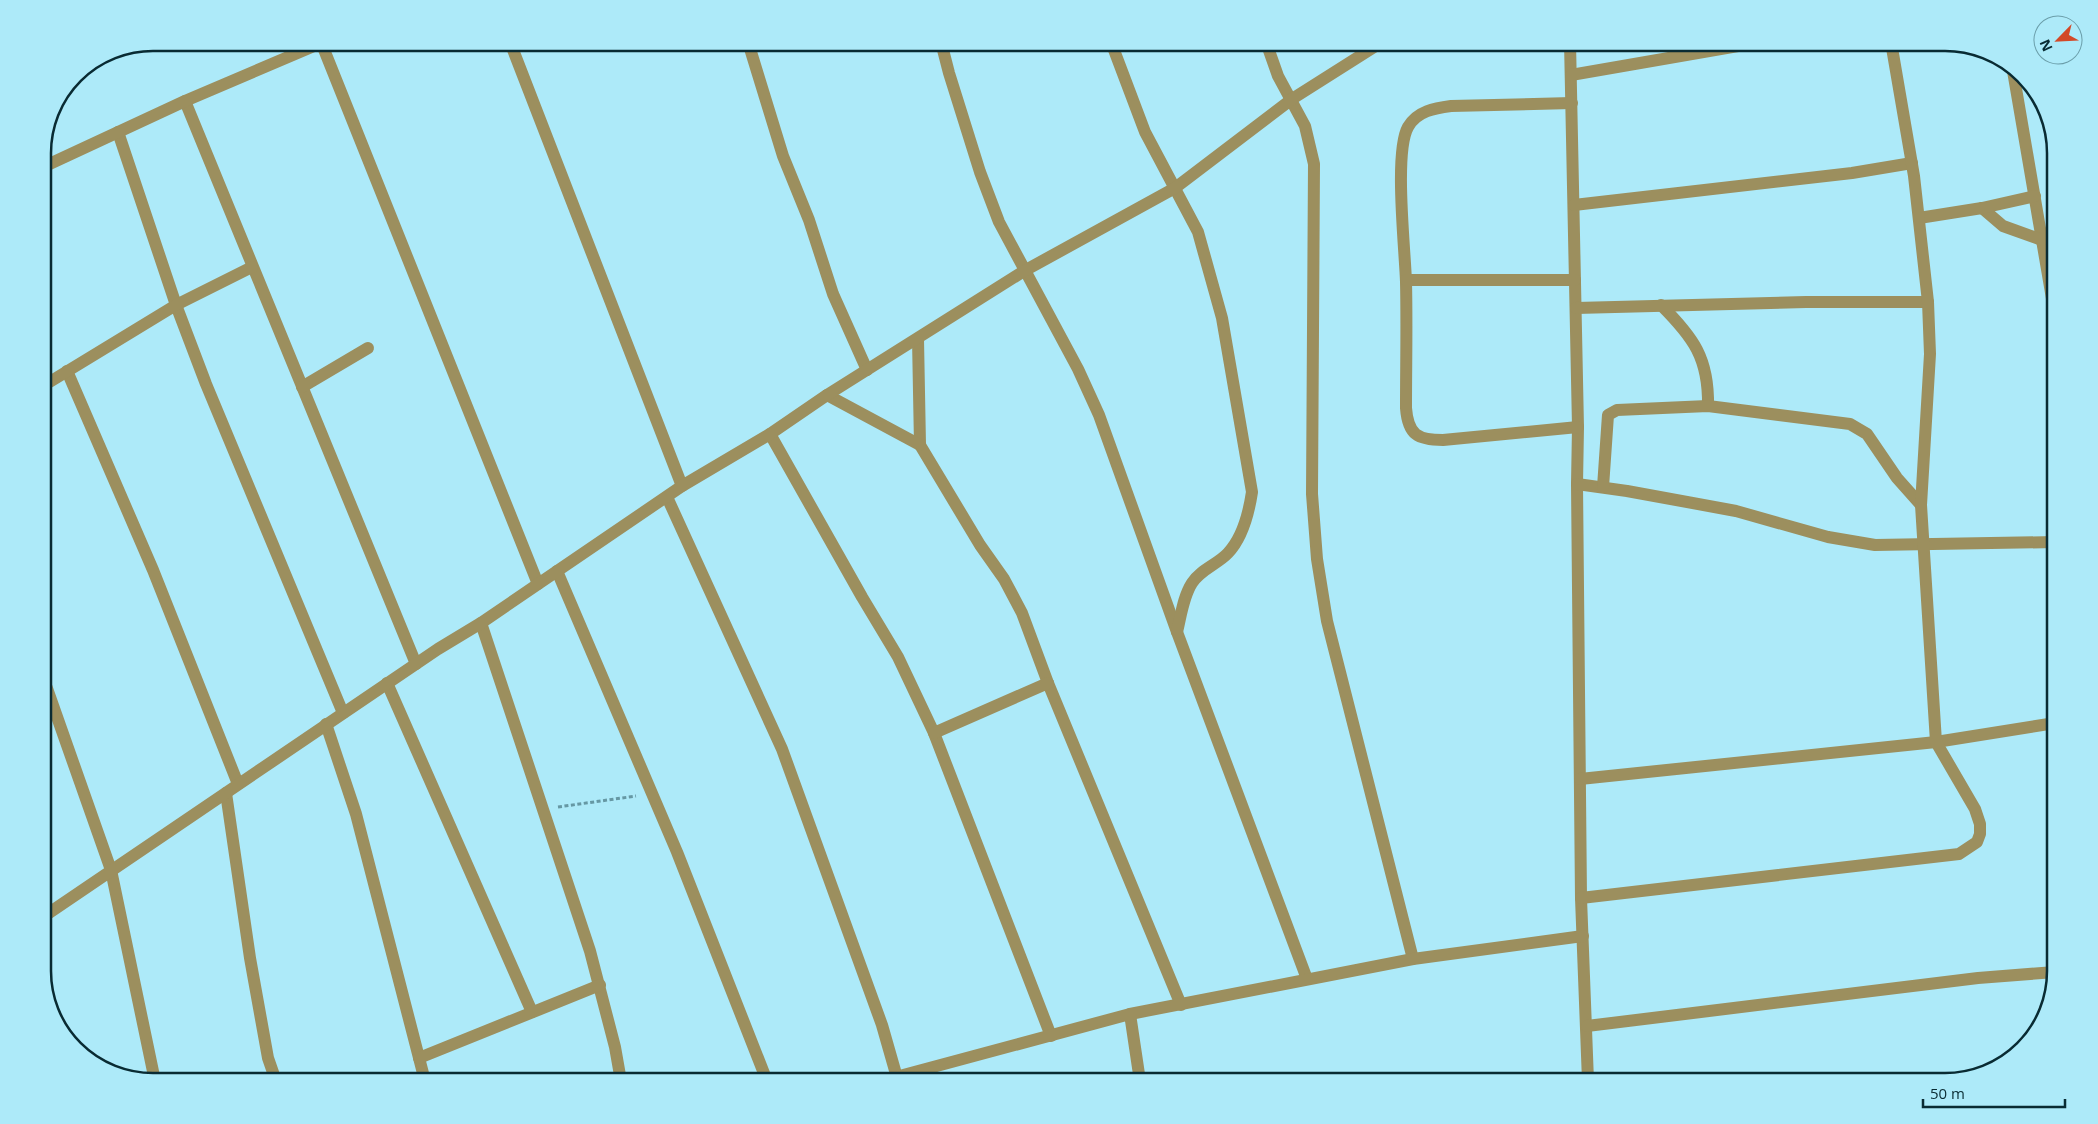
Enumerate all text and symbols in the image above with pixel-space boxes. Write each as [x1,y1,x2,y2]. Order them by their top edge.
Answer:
north arrow [2033,15,2083,65]
text: N [2035,36,2057,55]
scale bar [1923,1076,2066,1108]
text: 50 m [1930,1083,1965,1103]

